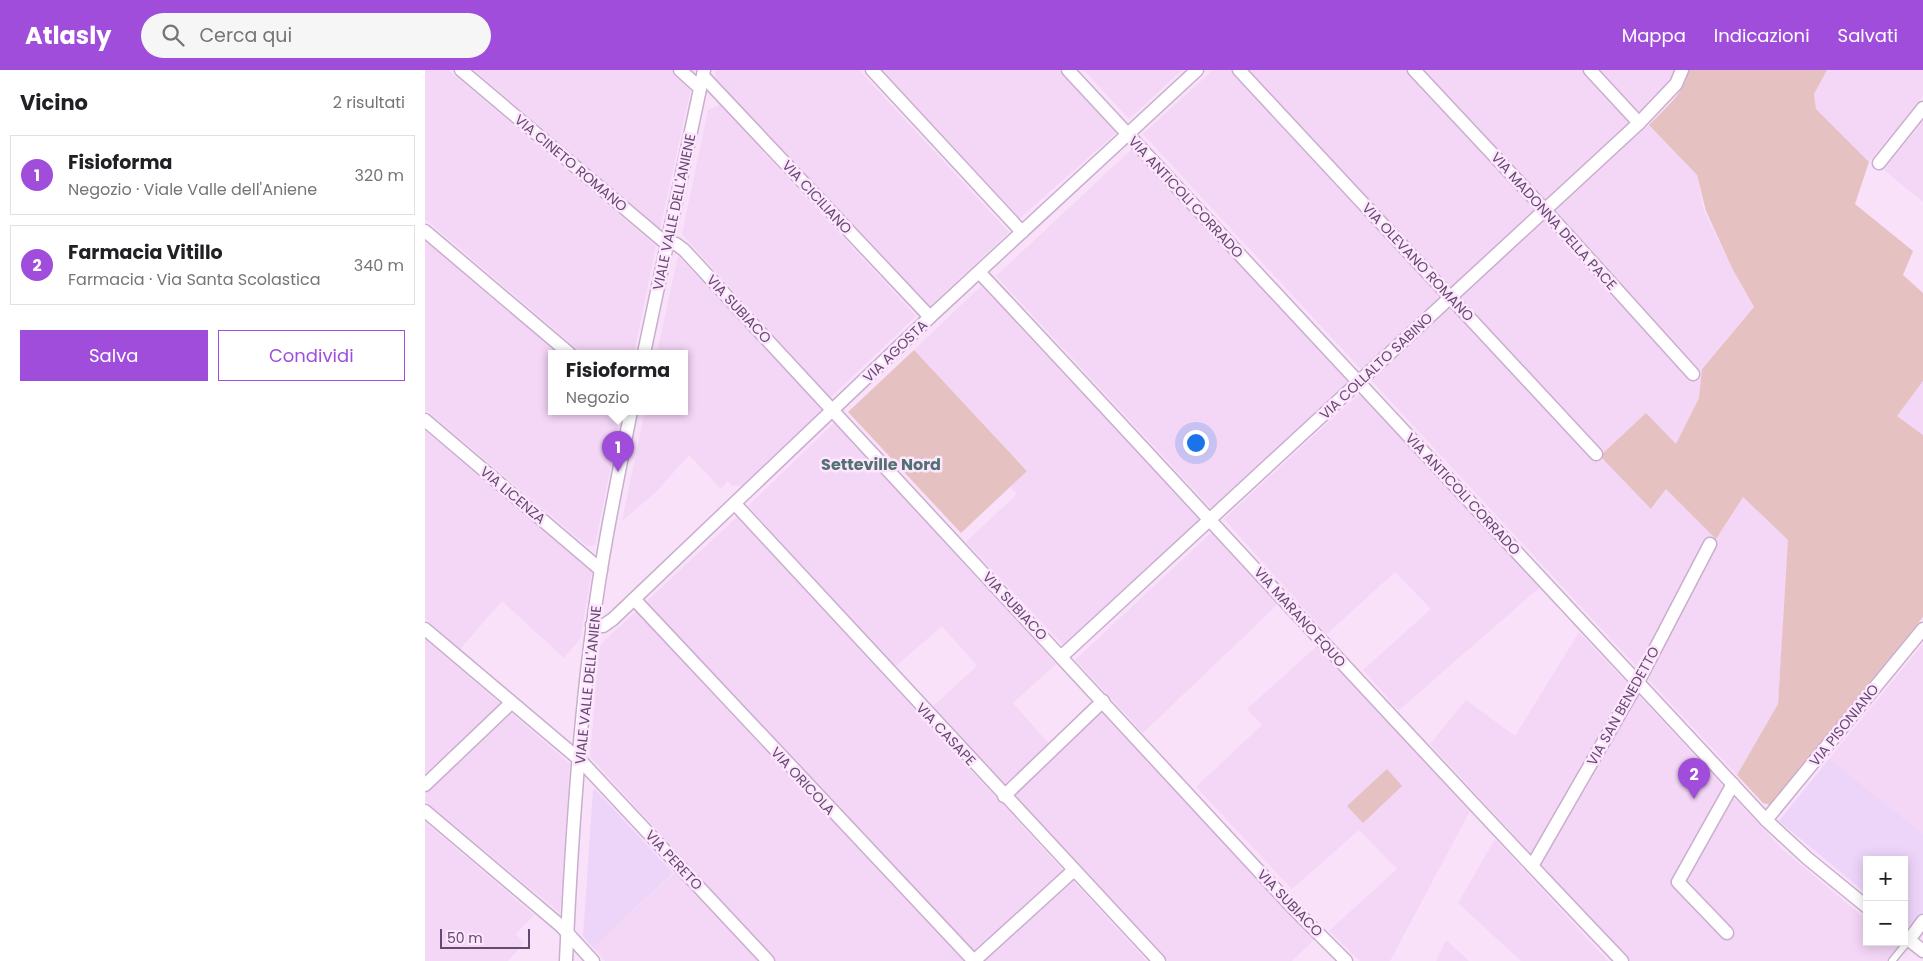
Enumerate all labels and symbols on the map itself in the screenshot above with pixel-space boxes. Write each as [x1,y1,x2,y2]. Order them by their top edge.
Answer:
street label: VIA CINETO ROMANO [510,110,632,216]
street label: VIA ANTICOLI CORRADO [1124,131,1248,263]
street label: VIALE VALLE DELL'ANIENE [648,132,700,292]
street label: VIA MADONNA DELLA PACE [1487,148,1621,294]
street label: VIA CICILIANO [778,156,856,238]
street label: VIA OLEVANO ROMANO [1358,198,1478,326]
street label: VIA SUBIACO [702,270,776,348]
street label: VIA COLLALTO SABINO [1315,308,1437,424]
street label: VIA AGOSTA [858,315,932,387]
street label: VIA ANTICOLI CORRADO [1401,428,1525,560]
your location [1183,430,1209,456]
pin: 1 [602,431,634,472]
district label: Setteville Nord [821,453,941,476]
street label: VIA LICENZA [476,461,550,529]
street label: VIA MARANO EQUO [1249,562,1351,672]
street label: VIA SUBIACO [978,567,1052,645]
street label: VIALE VALLE DELL'ANIENE [570,605,606,765]
street label: VIA SAN BENEDETTO [1582,643,1664,769]
street label: VIA PISONIANO [1805,680,1883,770]
street label: VIA CASAPE [912,698,980,770]
street label: VIA ORICOLA [766,743,840,819]
pin: 2 [1678,758,1710,799]
street label: VIA PERETO [641,826,707,894]
street label: VIA SUBIACO [1253,865,1327,941]
scale bar [440,926,530,949]

